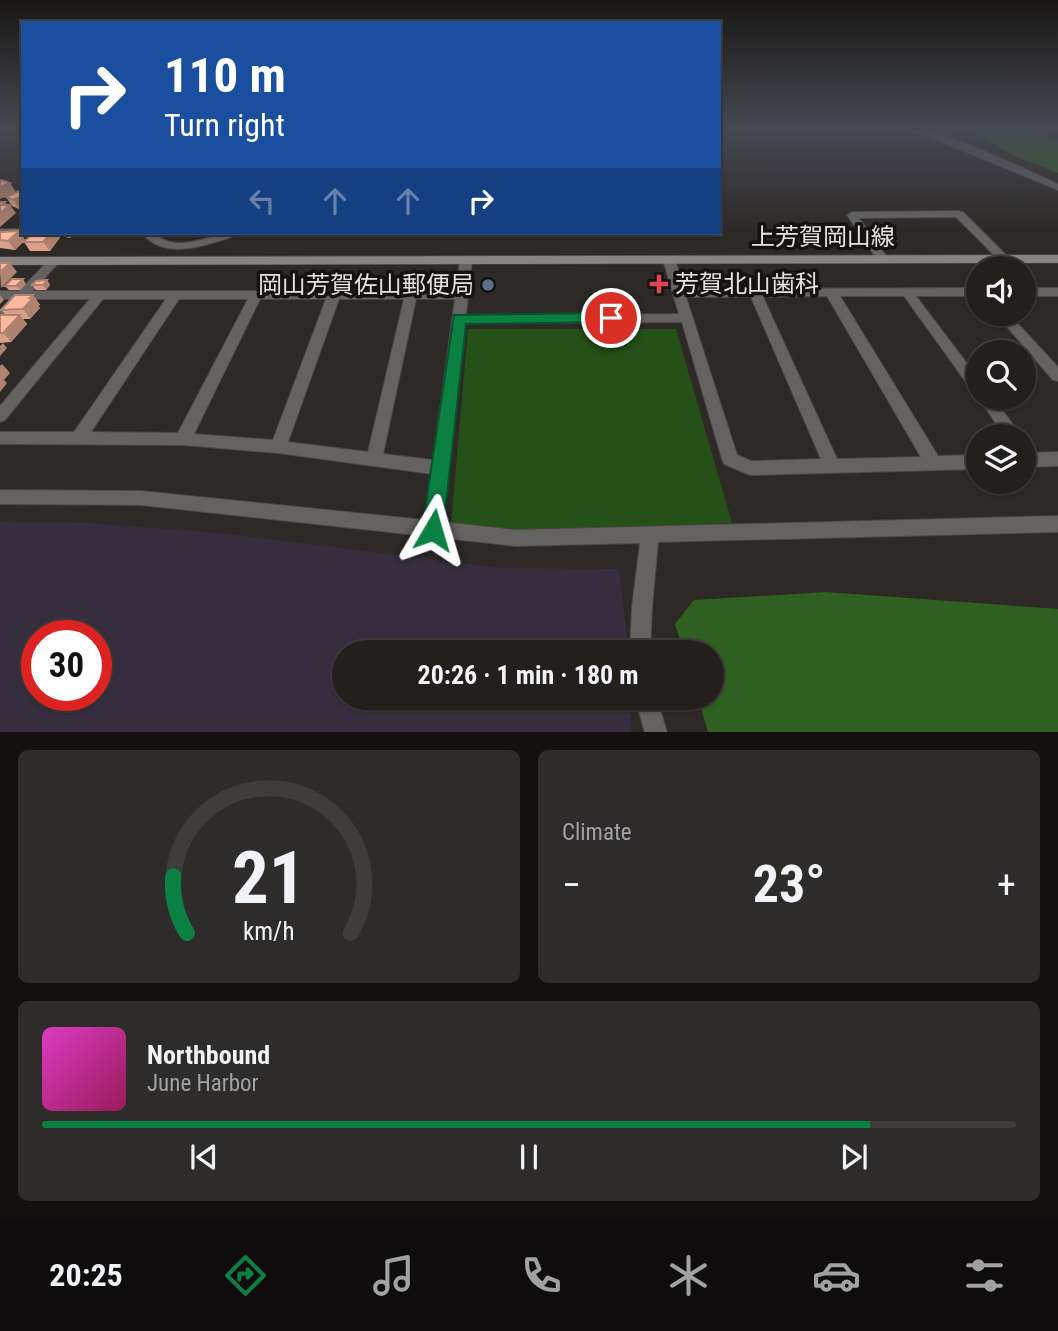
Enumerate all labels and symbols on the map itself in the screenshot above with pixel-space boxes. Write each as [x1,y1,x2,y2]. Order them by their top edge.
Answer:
street label: 上芳賀岡山線 [751,223,895,251]
place label: 芳賀北山歯科 [675,270,819,298]
place label: 岡山芳賀佐山郵便局 [258,271,474,299]
marker: 芳賀北山歯科 [649,274,669,294]
marker: 岡山芳賀佐山郵便局 [480,277,496,293]
pin [581,288,641,348]
position arrow [396,493,470,567]
speed limit sign: 30 [21,620,112,711]

